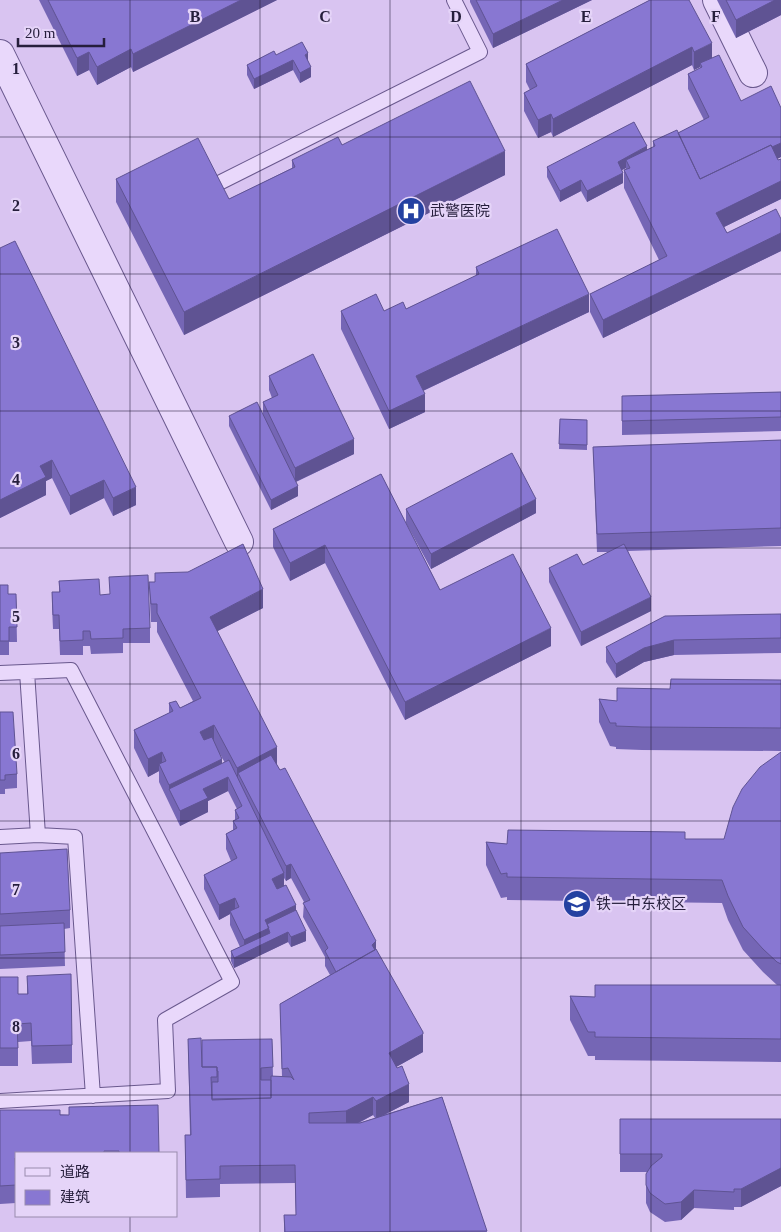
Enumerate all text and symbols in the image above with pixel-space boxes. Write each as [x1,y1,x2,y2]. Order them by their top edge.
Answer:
text: B [190,8,201,25]
text: C [319,8,331,25]
text: D [450,8,462,25]
text: E [581,8,591,25]
text: F [711,8,721,25]
scale bar [18,15,104,47]
text: 20 m [25,25,56,41]
text: 1 [12,60,20,77]
hospital icon: 武警医院 [396,196,426,226]
text: 2 [12,197,20,214]
place label: 武警医院 [430,203,490,219]
text: 3 [12,334,20,351]
text: 4 [12,471,20,488]
text: 5 [12,608,20,625]
text: 6 [12,745,20,762]
text: 7 [12,881,20,898]
school or university icon: 铁一中东校区 [562,889,592,919]
place label: 铁一中东校区 [596,895,686,912]
text: 8 [12,1018,20,1035]
legend [15,1152,178,1217]
text: 道路 [60,1164,90,1180]
text: 建筑 [60,1189,90,1205]

